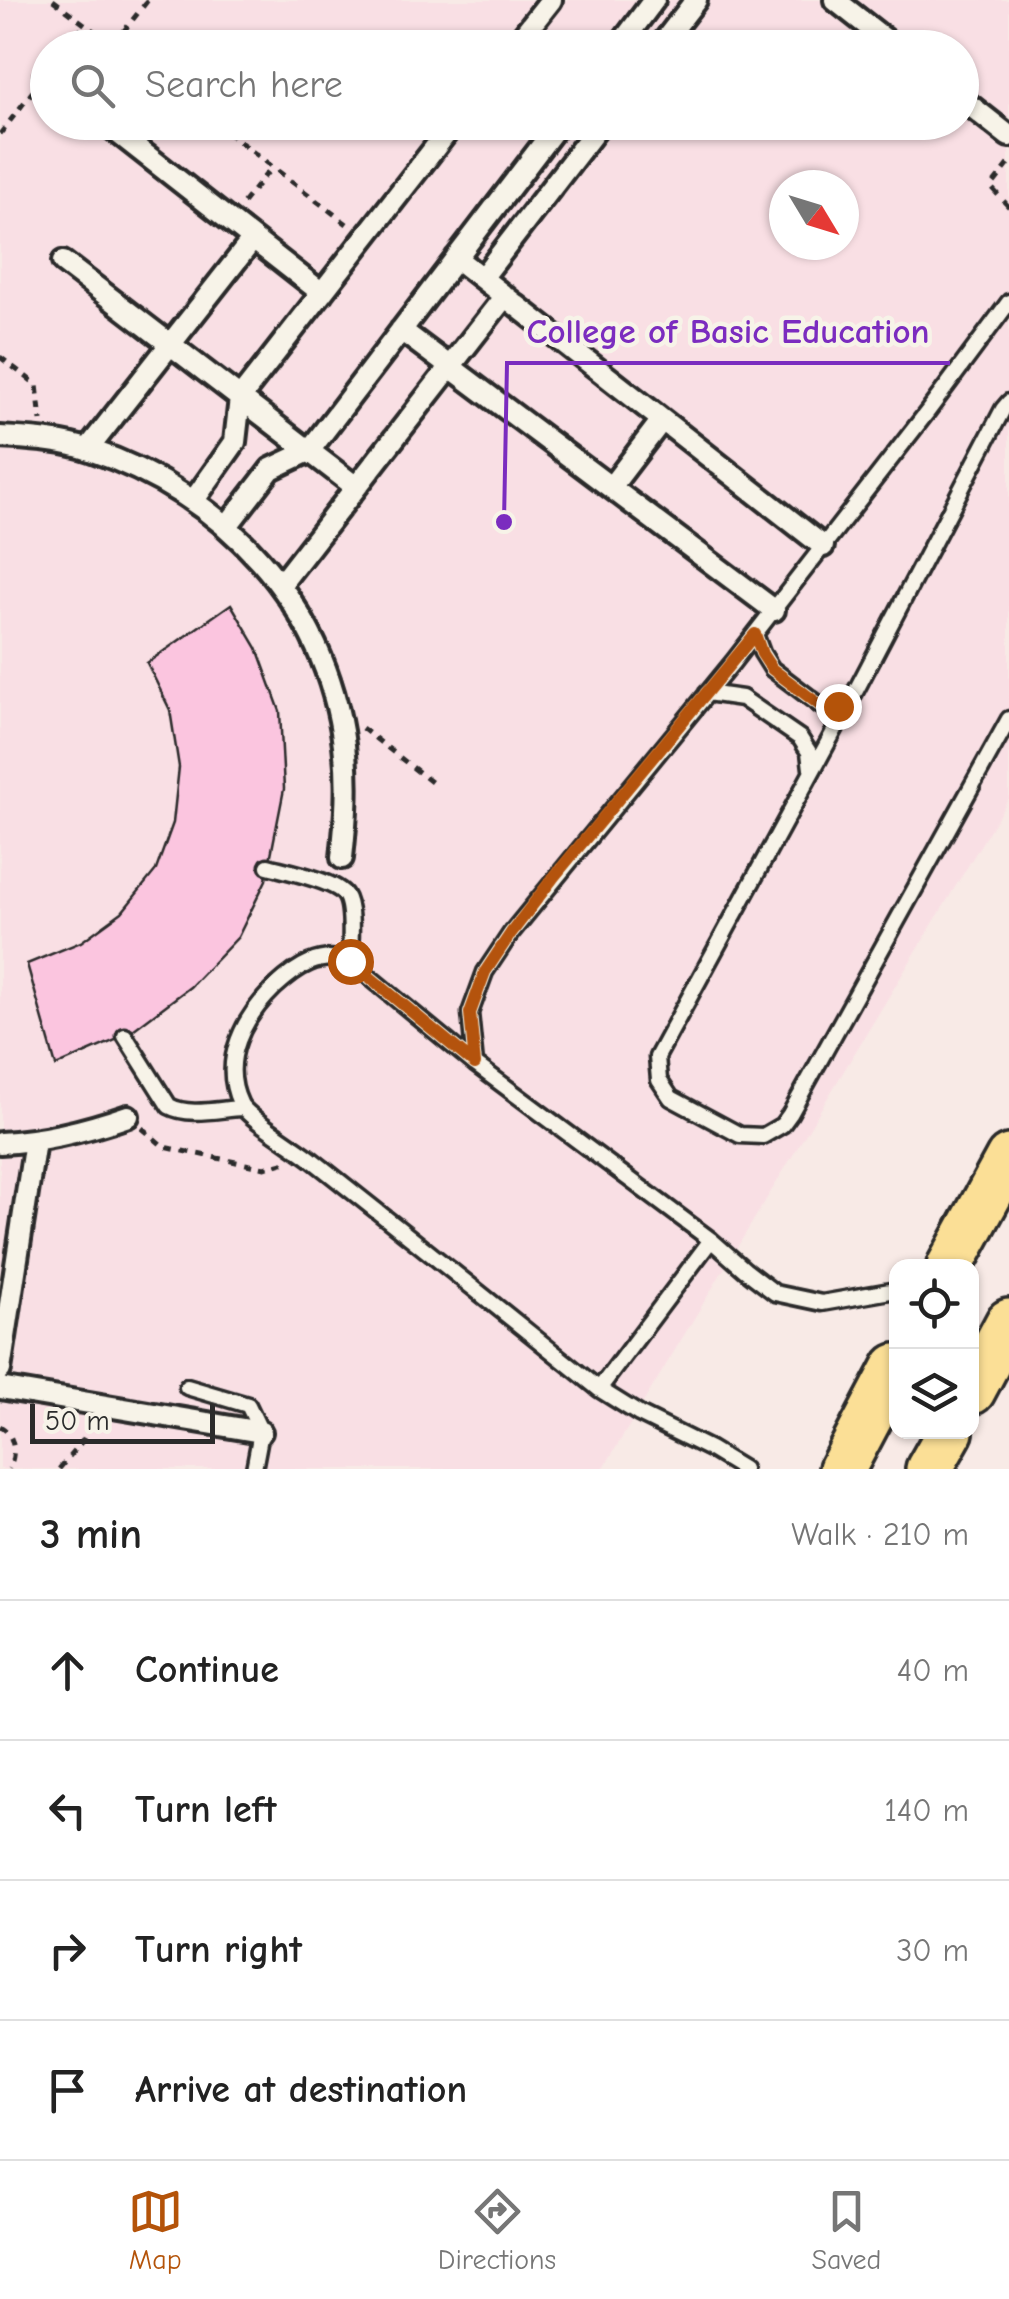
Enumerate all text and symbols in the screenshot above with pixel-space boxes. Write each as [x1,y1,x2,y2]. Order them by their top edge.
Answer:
search box [30,30,979,140]
icon: search [65,58,120,113]
text: Search here [145,63,343,107]
north arrow [769,170,859,260]
callout: College of Basic Education [507,298,950,363]
text: College of Basic Education [526,311,930,352]
route end [816,684,862,730]
route start [328,939,374,985]
map controls [889,1259,979,1439]
button: locate [889,1259,979,1349]
button: layers [889,1349,979,1439]
scale bar [30,1399,215,1444]
text: 50 m [45,1405,110,1437]
text: 3 min [40,1510,142,1559]
text: Walk · 210 m [791,1516,969,1553]
icon: ahead [40,1643,95,1698]
text: Continue [135,1648,279,1692]
text: 40 m [897,1652,969,1689]
icon: left [40,1783,95,1838]
text: Turn left [135,1788,276,1832]
text: 140 m [884,1792,969,1829]
icon: right [40,1923,95,1978]
text: Turn right [135,1928,302,1972]
text: 30 m [896,1932,969,1969]
icon: arrive [40,2063,95,2118]
text: Arrive at destination [135,2068,467,2112]
tab: Map [128,2184,183,2276]
tab: Directions [438,2184,556,2276]
tab: Saved [811,2184,881,2276]

